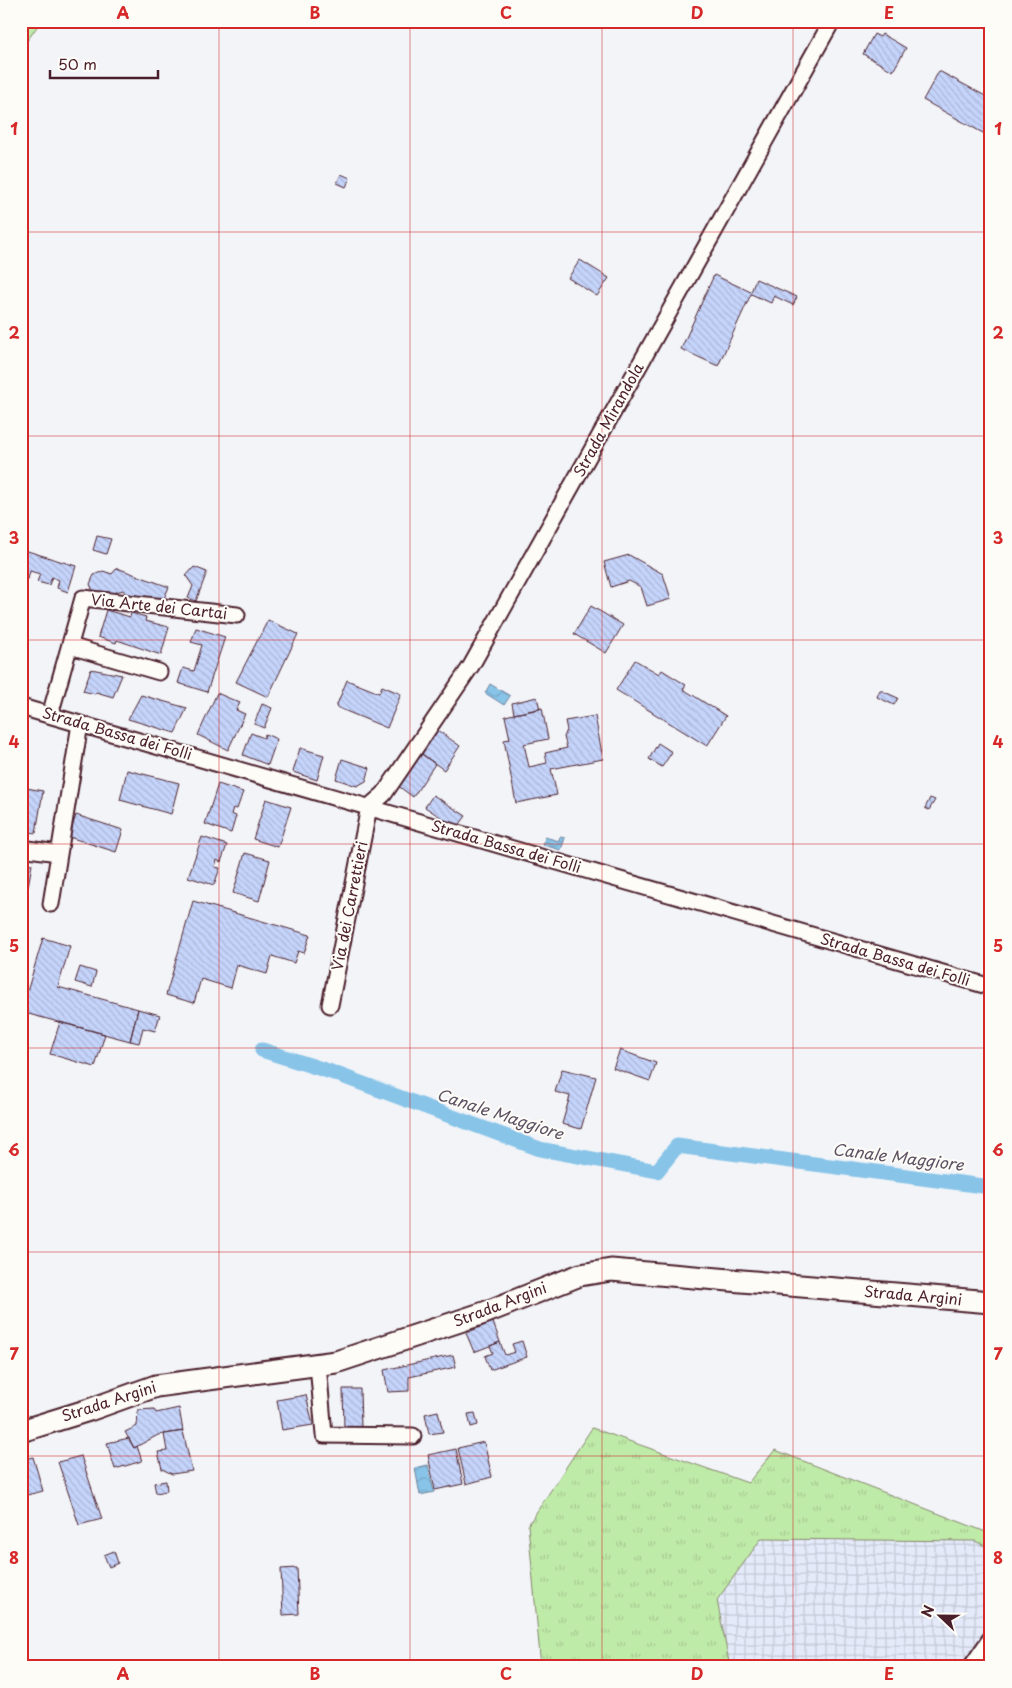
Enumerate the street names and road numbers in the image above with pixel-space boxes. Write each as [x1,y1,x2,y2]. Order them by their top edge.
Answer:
street label: Strada Mirandola [567,357,649,481]
street label: Via Arte dei Cartai [90,587,229,624]
street label: Strada Bassa dei Folli [40,700,195,765]
street label: Strada Bassa dei Folli [429,813,584,878]
street label: Via dei Carrettieri [325,839,372,972]
street label: Strada Bassa dei Folli [818,926,973,991]
street label: Strada Argini [449,1275,550,1332]
street label: Strada Argini [863,1279,963,1310]
street label: Strada Argini [58,1374,159,1427]

